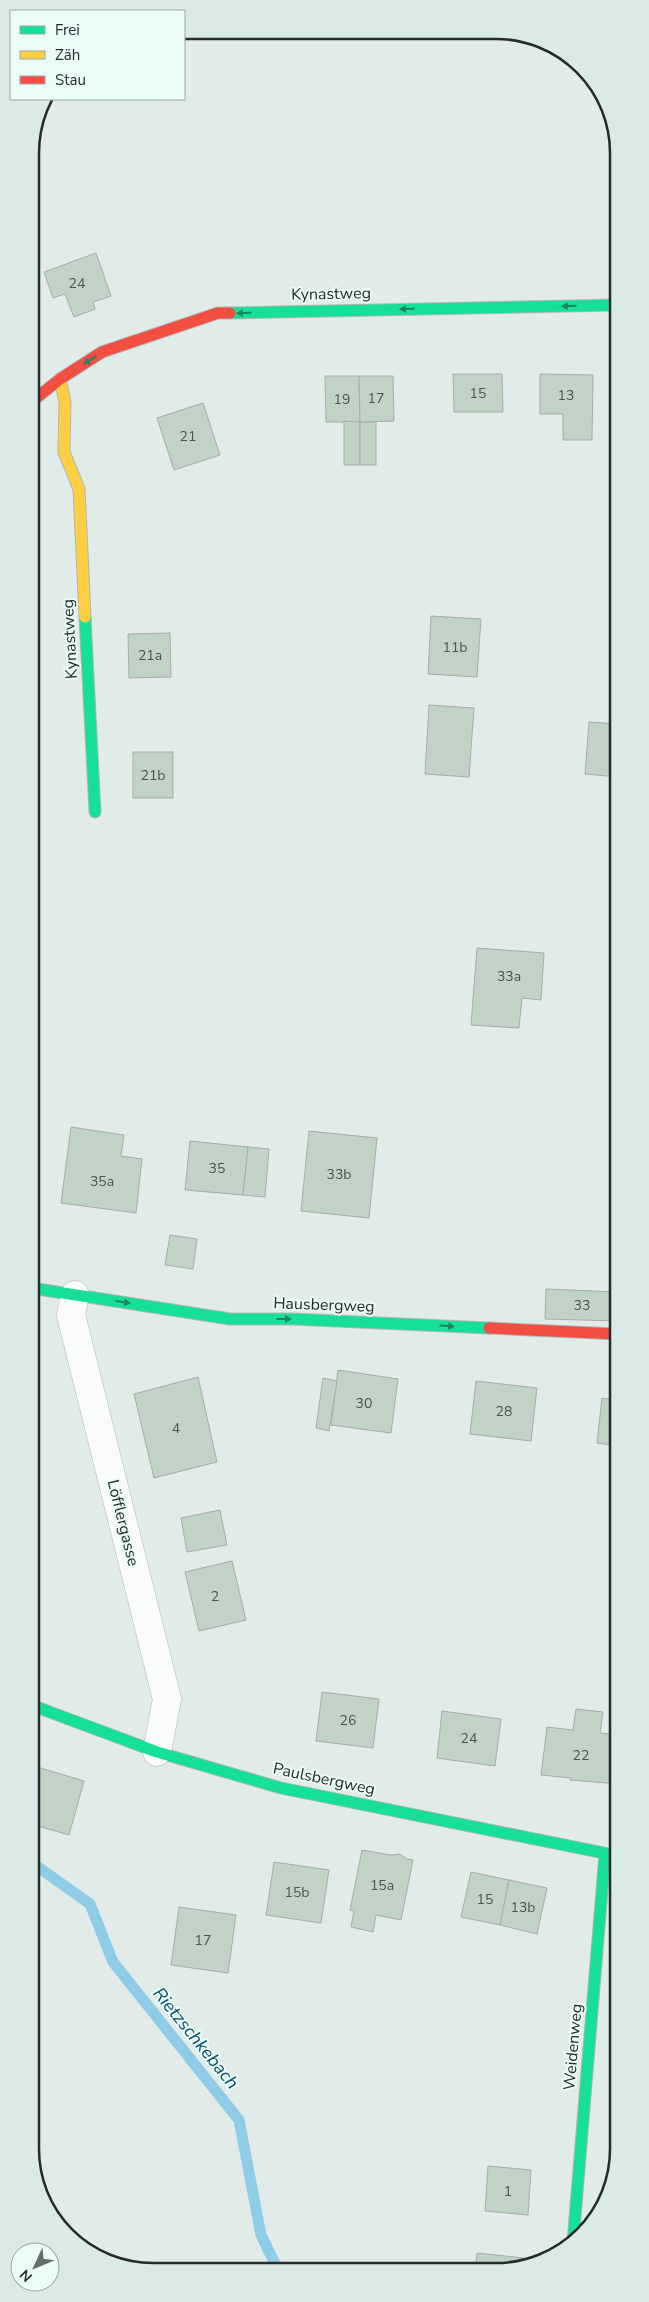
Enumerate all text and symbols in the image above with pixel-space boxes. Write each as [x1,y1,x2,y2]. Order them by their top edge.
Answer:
legend [10,10,185,100]
text: Frei [55,20,80,40]
text: Zäh [55,45,80,65]
text: Stau [55,70,86,90]
house number: 24 [69,274,85,293]
street label: Kynastweg [291,282,371,306]
one-way arrow [561,302,577,310]
one-way arrow [399,305,415,313]
one-way arrow [236,309,252,317]
one-way arrow [84,355,97,365]
house number: 15 [470,384,486,403]
house number: 13 [558,386,574,405]
house number: 17 [368,389,384,408]
house number: 19 [334,390,350,409]
house number: 21 [180,427,196,446]
street label: Kynastweg [57,599,83,679]
house number: 11b [443,638,467,657]
house number: 21a [138,646,162,665]
house number: 21b [141,766,165,785]
house number: 33a [497,967,521,986]
house number: 35 [209,1159,225,1178]
house number: 33b [327,1165,351,1184]
house number: 35a [90,1172,114,1191]
street label: Hausbergweg [273,1292,375,1318]
house number: 33 [574,1296,590,1315]
one-way arrow [116,1298,132,1306]
one-way arrow [277,1315,293,1323]
one-way arrow [439,1322,455,1330]
house number: 30 [356,1394,372,1413]
house number: 28 [496,1402,512,1421]
house number: 4 [172,1419,180,1438]
street label: Löfflergasse [102,1477,144,1569]
house number: 2 [211,1587,219,1606]
house number: 26 [340,1711,356,1730]
house number: 24 [461,1729,477,1748]
house number: 22 [573,1746,589,1765]
street label: Paulsbergweg [271,1757,377,1801]
house number: 15a [370,1876,394,1895]
house number: 15b [285,1883,309,1902]
house number: 15 [477,1890,493,1909]
house number: 13b [511,1898,535,1917]
house number: 17 [195,1931,211,1950]
water label: Rietzschkebach [147,1982,245,2094]
street label: Weidenweg [558,2003,588,2091]
house number: 1 [504,2182,512,2201]
north arrow [10,2242,60,2292]
text: N [16,2265,36,2286]

